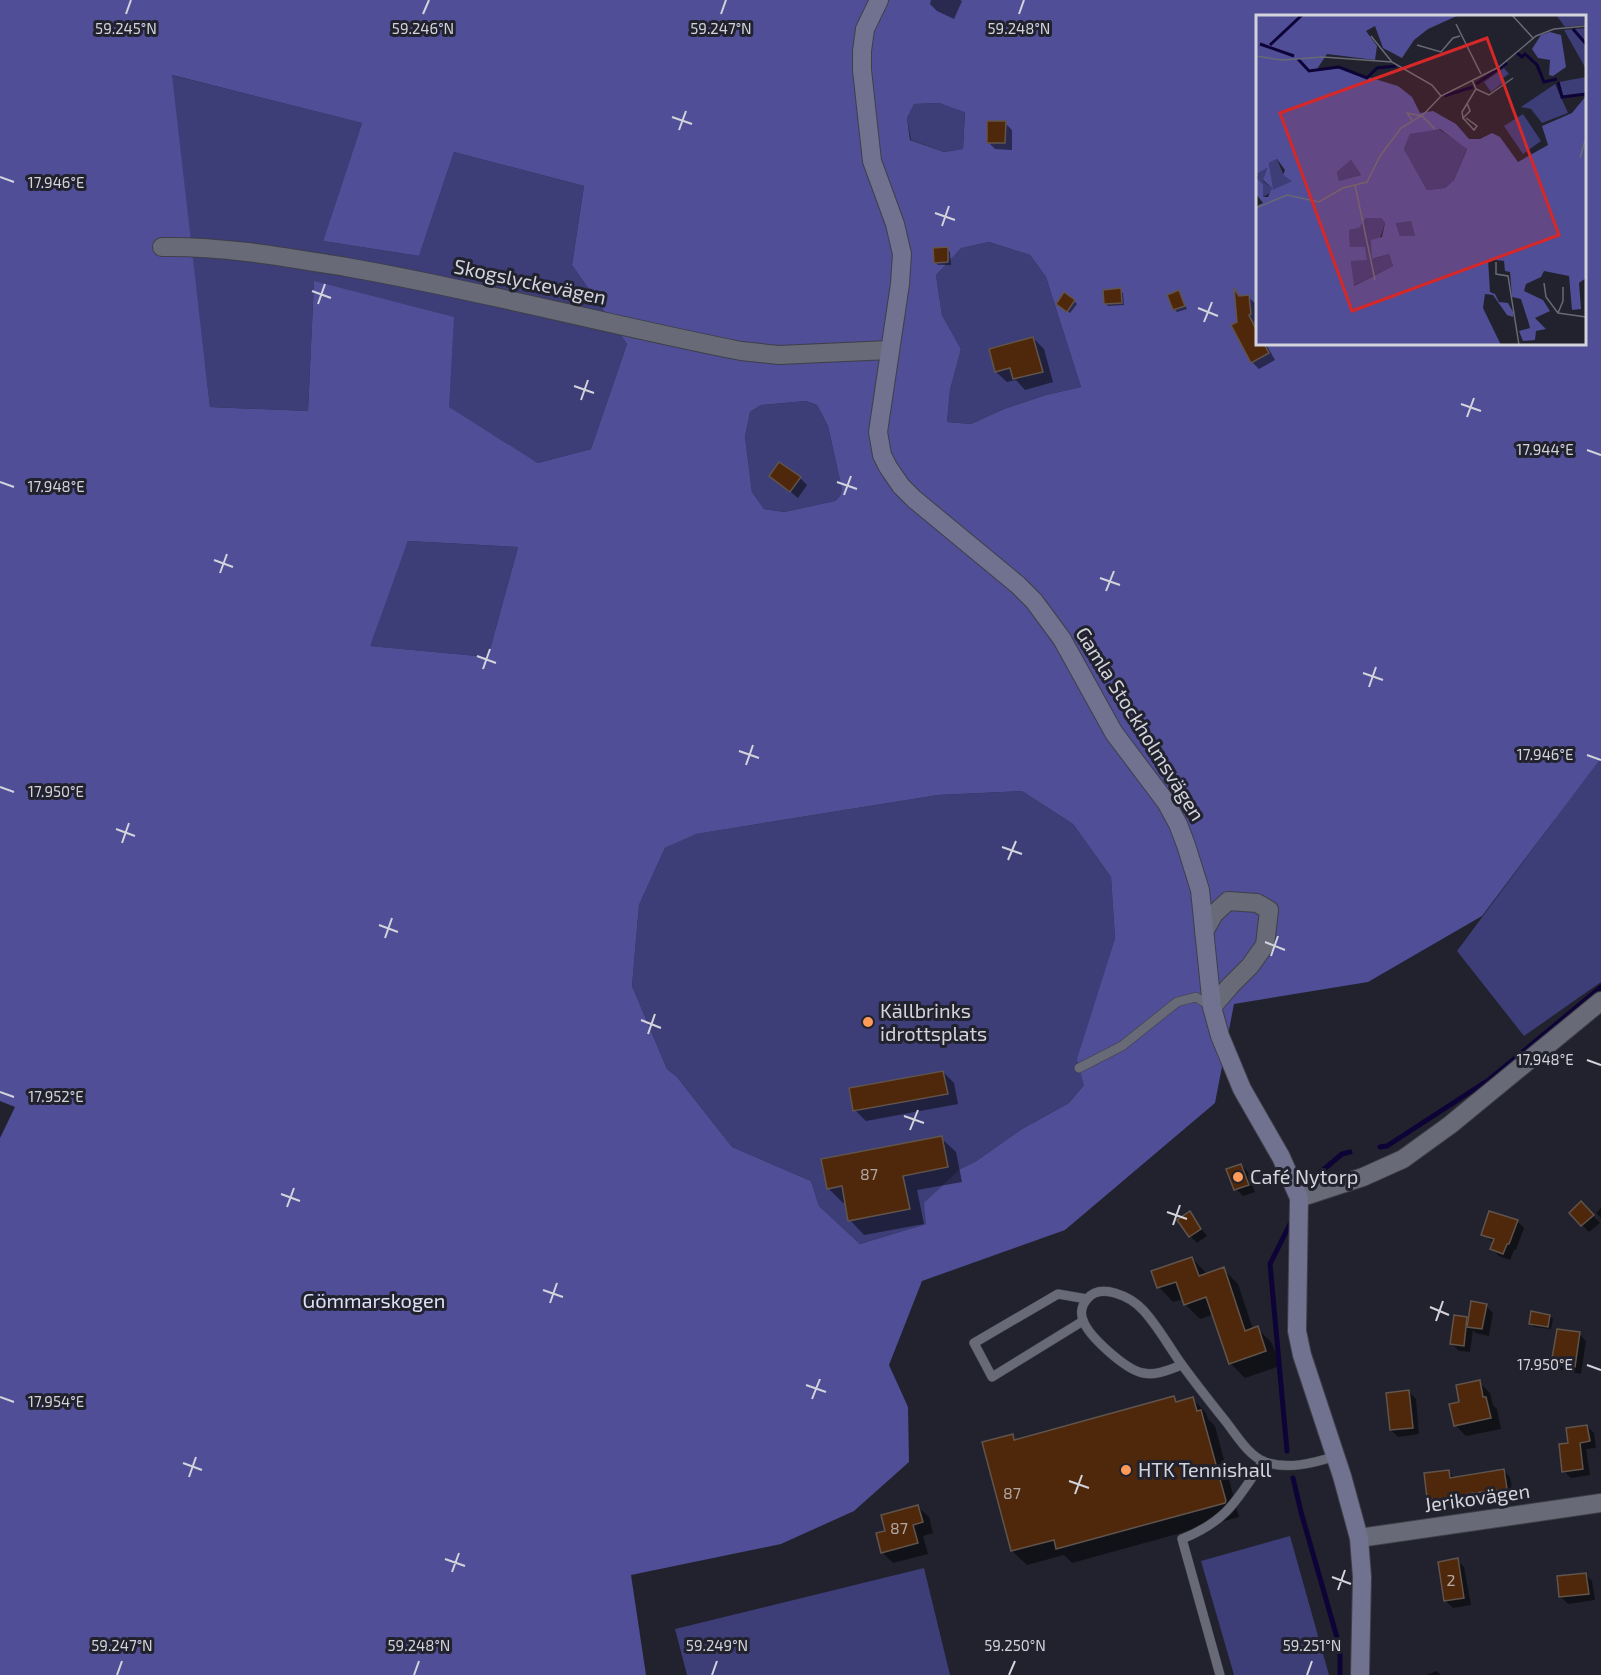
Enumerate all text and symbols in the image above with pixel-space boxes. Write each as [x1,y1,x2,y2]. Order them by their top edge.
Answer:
inset map [1256,15,1586,345]
text: 59.245°N [95,19,157,37]
text: 59.246°N [392,19,454,37]
text: 59.247°N [690,19,752,37]
text: 59.248°N [988,19,1050,37]
text: 17.946°E [28,173,84,191]
street label: Skogslyckevägen [452,253,609,309]
text: 17.944°E [1516,440,1574,458]
text: 17.948°E [27,477,85,495]
street label: Gamla Stockholmsvägen [1071,622,1210,825]
text: 17.946°E [1517,745,1573,763]
text: 17.950°E [28,782,84,800]
place label: Källbrinks idrottsplats [880,998,987,1045]
marker: Källbrinks idrottsplats [861,1015,875,1029]
text: 17.948°E [1516,1050,1574,1068]
text: 17.952°E [28,1087,84,1105]
house number: 87 [860,1164,878,1183]
place label: Café Nytorp [1250,1164,1358,1188]
marker: Café Nytorp [1231,1170,1245,1184]
park label: Gömmarskogen [303,1288,445,1312]
text: 17.950°E [1517,1355,1573,1373]
text: 17.954°E [28,1392,84,1410]
place label: HTK Tennishall [1138,1457,1272,1481]
marker: HTK Tennishall [1119,1463,1133,1477]
street label: Jerikovägen [1422,1478,1531,1516]
house number: 87 [1003,1483,1021,1502]
house number: 87 [890,1518,908,1537]
house number: 2 [1447,1570,1456,1589]
text: 59.247°N [91,1636,153,1654]
text: 59.248°N [388,1636,450,1654]
text: 59.249°N [686,1636,748,1654]
text: 59.250°N [984,1636,1046,1654]
text: 59.251°N [1283,1636,1341,1654]

